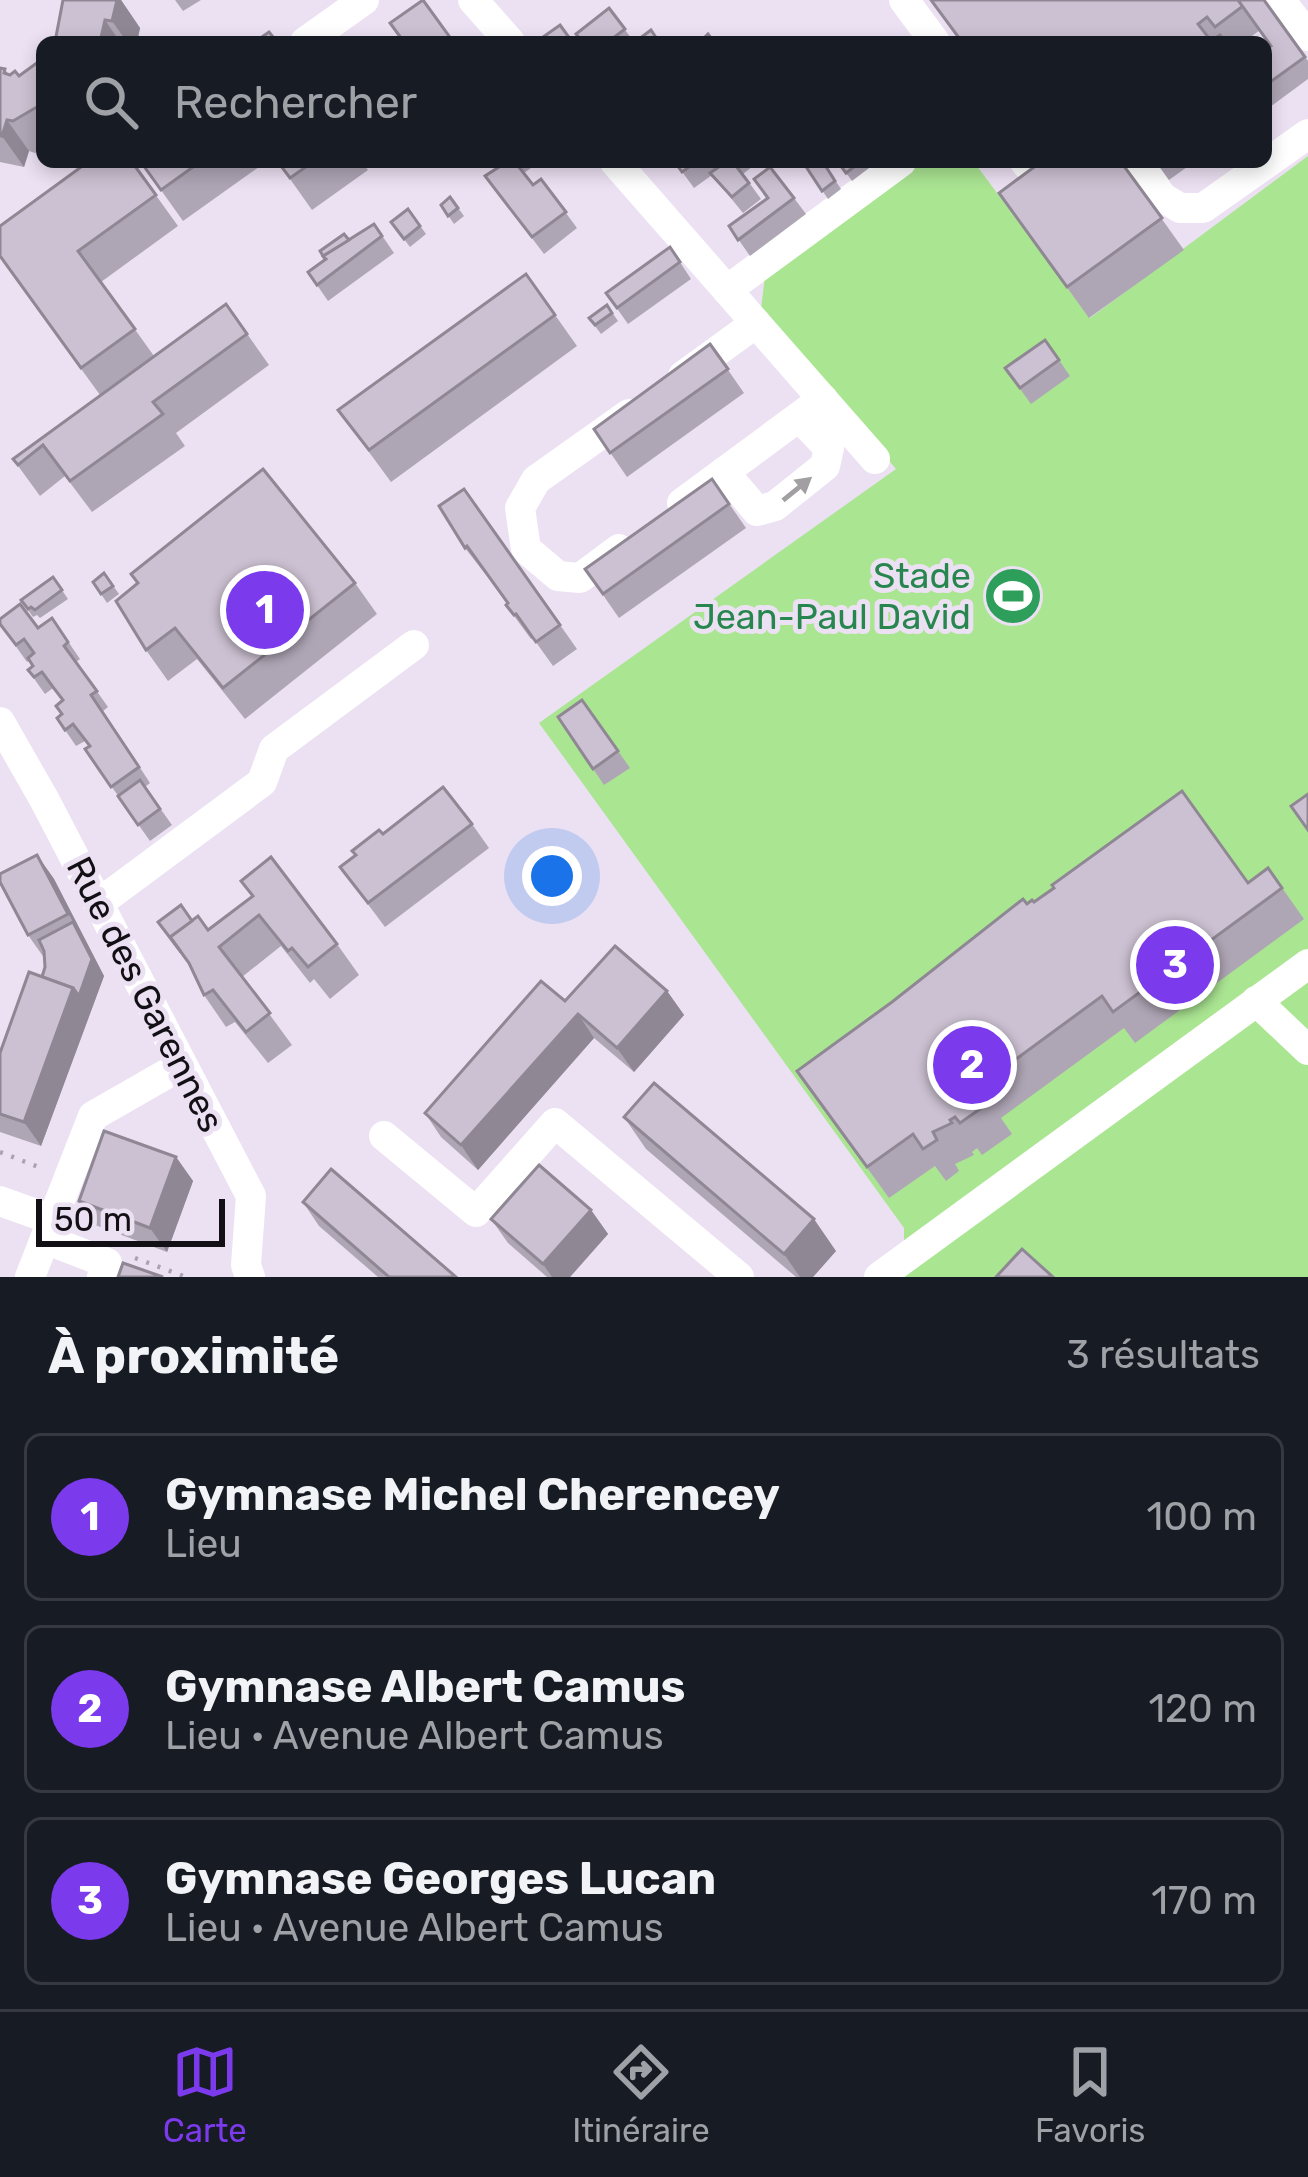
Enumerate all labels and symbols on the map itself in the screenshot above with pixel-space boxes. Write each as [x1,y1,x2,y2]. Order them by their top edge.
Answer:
one-way arrow [781,477,812,502]
place label: Stade Jean-Paul David [693,554,971,638]
pin: 1 [226,565,304,655]
sports icon: Stade Jean-Paul David [982,565,1044,627]
your location [522,846,582,906]
street label: Rue des Garennes [58,849,233,1139]
pin: 3 [1136,920,1214,1010]
pin: 2 [933,1020,1011,1110]
scale bar [36,1193,225,1246]

